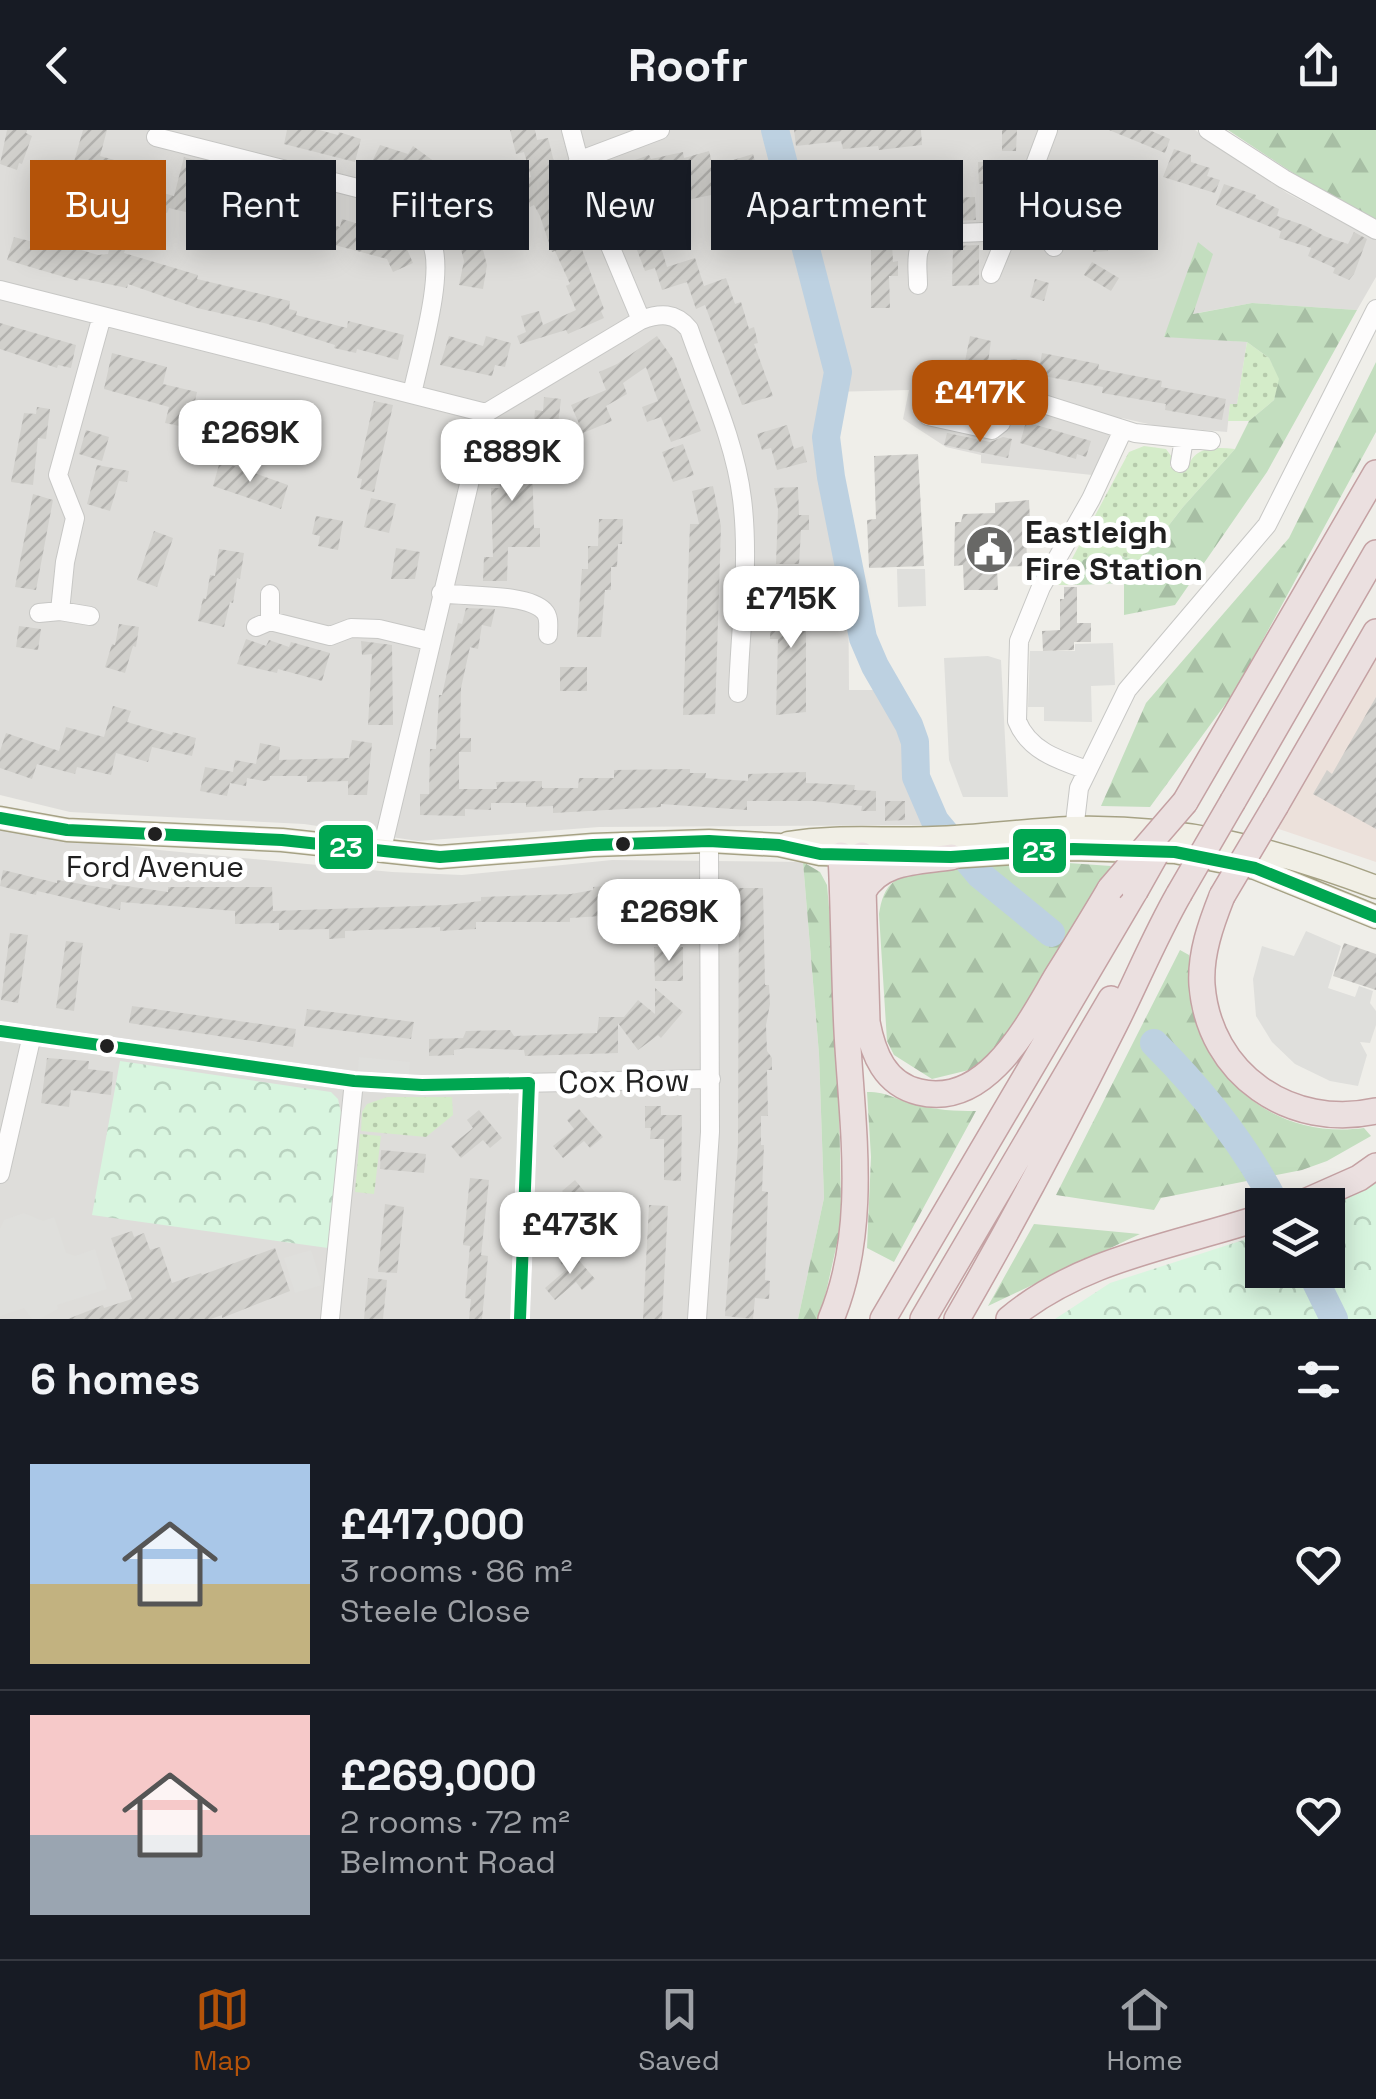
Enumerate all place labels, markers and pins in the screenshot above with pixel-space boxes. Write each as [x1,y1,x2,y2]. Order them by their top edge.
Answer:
pin: £417K [910,360,1050,445]
pin: £269K [180,400,320,485]
pin: £889K [442,419,582,504]
place label: Eastleigh Fire Station [1025,512,1203,589]
public building icon: Eastleigh Fire Station [964,524,1016,576]
pin: £715K [721,566,861,651]
marker: Ford Avenue [145,824,165,844]
unlabelled marker [613,834,633,854]
place label: Ford Avenue [66,847,244,886]
pin: £269K [599,879,739,964]
unlabelled marker [97,1036,117,1056]
pin: £473K [500,1192,640,1277]

